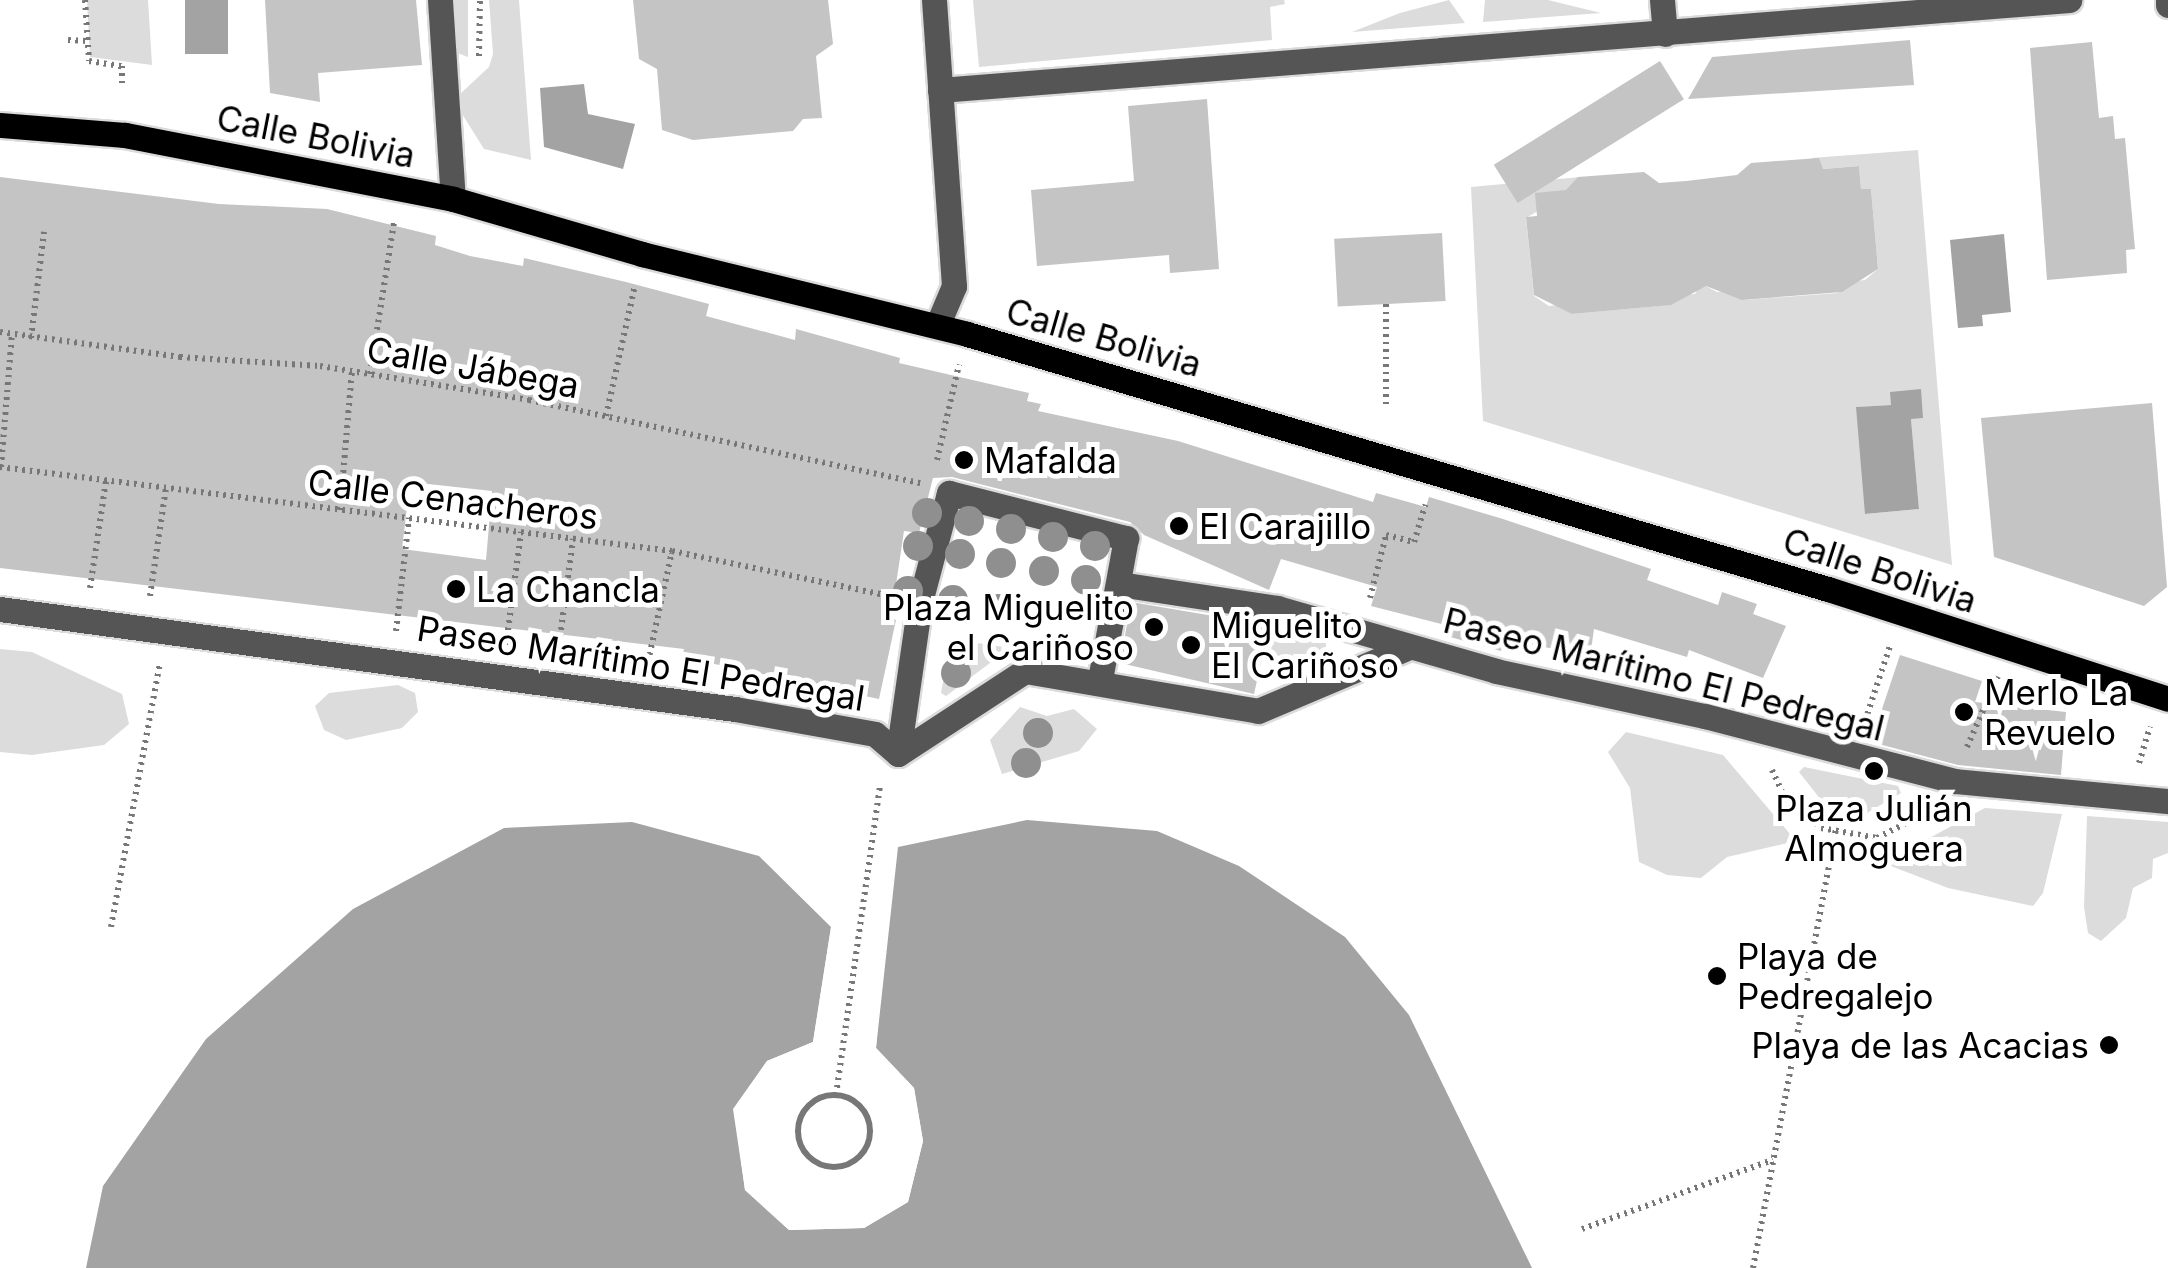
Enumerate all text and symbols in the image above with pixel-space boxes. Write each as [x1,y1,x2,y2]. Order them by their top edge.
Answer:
street label: Calle Bolivia [213,96,419,176]
street label: Calle Bolivia [1002,289,1206,385]
street label: Calle Jábega [363,328,583,406]
place label: Mafalda [984,439,1117,481]
marker: Mafalda [953,449,975,471]
street label: Calle Cenacheros [306,460,600,538]
place label: El Carajillo [1199,505,1371,547]
marker: El Carajillo [1168,515,1190,537]
street label: Calle Bolivia [1778,519,1982,621]
place label: La Chancla [476,568,660,610]
marker: La Chancla [445,578,467,600]
place label: Plaza Miguelito el Cariñoso [883,586,1134,668]
street label: Paseo Marítimo El Pedregal [1439,599,1889,749]
place label: Miguelito El Cariñoso [1211,604,1399,686]
street label: Paseo Marítimo El Pedregal [414,607,868,719]
marker: Plaza Miguelito el Cariñoso [1143,616,1165,638]
marker: Miguelito El Cariñoso [1180,634,1202,656]
place label: Merlo La Revuelo [1984,671,2128,753]
marker: Merlo La Revuelo [1953,701,1975,723]
marker: Plaza Julián Almoguera [1863,760,1885,782]
place label: Plaza Julián Almoguera [1775,787,1973,869]
place label: Playa de Pedregalejo [1737,935,1933,1017]
marker: Playa de Pedregalejo [1706,965,1728,987]
place label: Playa de las Acacias [1751,1024,2089,1066]
marker: Playa de las Acacias [2098,1034,2120,1056]

